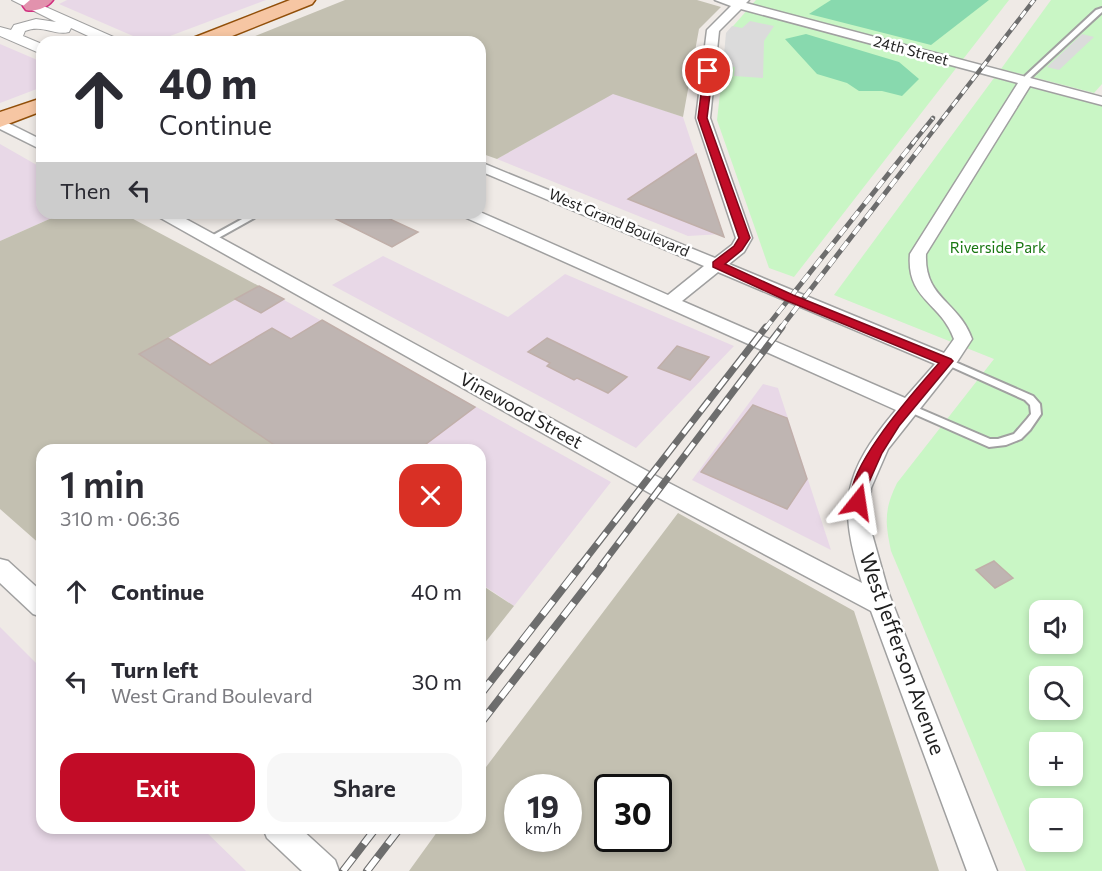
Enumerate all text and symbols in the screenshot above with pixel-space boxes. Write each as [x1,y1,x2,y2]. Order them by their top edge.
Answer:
street label: 24th Street [872,31,951,69]
pin [682,45,733,96]
icon: arrive [691,54,724,87]
text: 40 m [159,56,257,108]
icon: ahead [60,60,138,138]
text: Continue [159,108,272,141]
icon: left [123,174,156,207]
text: Then [60,177,111,204]
street label: West Grand Boulevard [546,184,692,260]
park label: Riverside Park [950,238,1046,256]
street label: Vinewood Street [456,367,587,453]
text: 1 min [60,461,145,505]
button: close [399,464,462,527]
position arrow [826,470,890,534]
text: 310 m · 06:36 [60,506,180,530]
street label: West Jefferson Avenue [855,549,952,758]
icon: ahead [60,575,93,608]
text: Continue [111,578,204,605]
text: 40 m [411,578,462,605]
map controls [1029,600,1083,852]
button: sound [1029,600,1083,654]
text: Turn left [111,656,198,683]
icon: left [60,665,93,698]
button: search [1029,666,1083,720]
text: 30 m [412,668,462,695]
text: West Grand Boulevard [111,683,313,707]
button: + [1029,732,1083,786]
button: Exit [60,753,255,822]
button: Share [267,753,462,822]
speed limit sign: 30 [594,774,672,852]
text: 19 [527,787,559,824]
button: − [1029,798,1083,852]
text: km/h [525,819,561,837]

